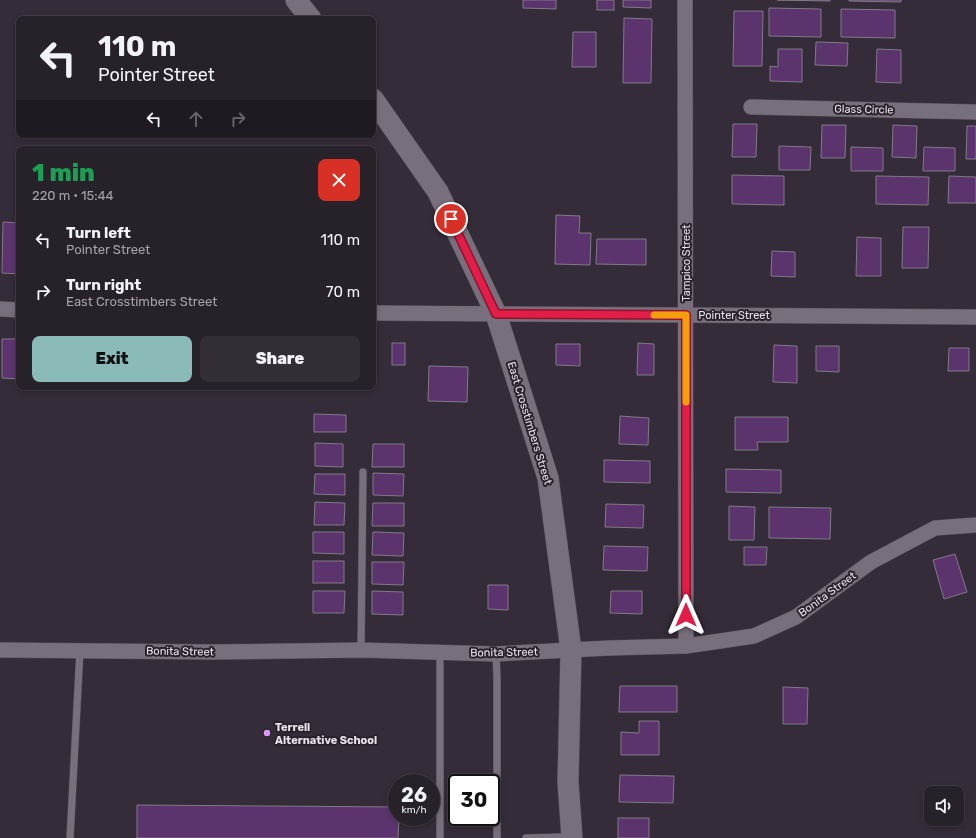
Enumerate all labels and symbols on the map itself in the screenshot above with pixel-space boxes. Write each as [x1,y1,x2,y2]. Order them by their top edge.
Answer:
street label: Glass Circle [834,102,894,117]
pin [434,202,468,236]
street label: Tampico Street [680,224,693,302]
street label: Pointer Street [698,309,770,322]
street label: East Crosstimbers Street [505,360,555,487]
street label: Bonita Street [796,569,859,620]
position arrow [665,594,707,636]
street label: Bonita Street [146,644,215,659]
street label: Bonita Street [470,645,539,660]
place label: Terrell Alternative School [275,721,377,747]
marker: Terrell Alternative School [262,728,272,738]
speed limit sign: 30 [448,774,500,826]

